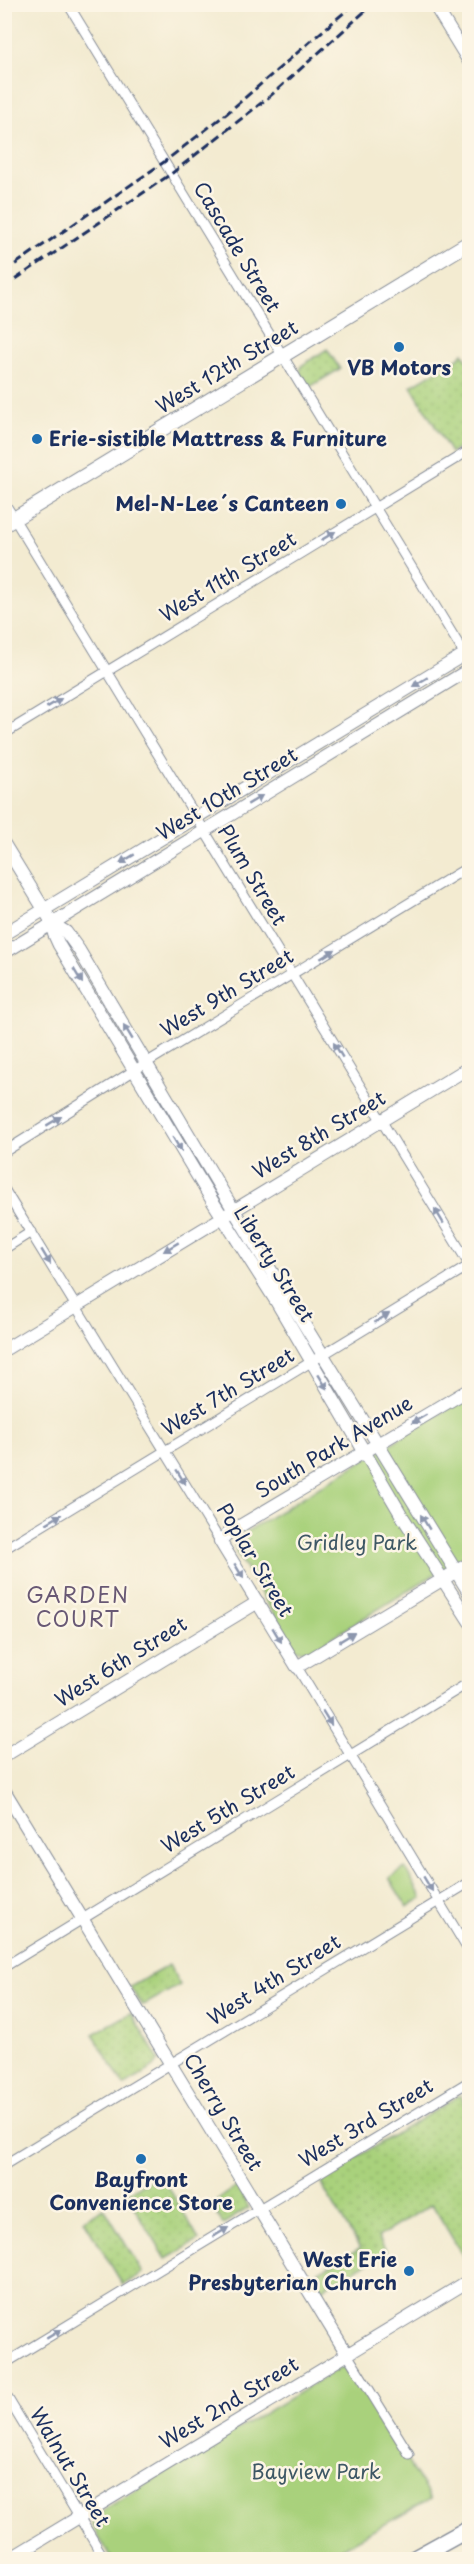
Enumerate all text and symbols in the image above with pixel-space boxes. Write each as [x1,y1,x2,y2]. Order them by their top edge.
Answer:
street label: Cascade Street [187,175,289,318]
street label: West 12th Street [150,312,303,421]
marker: VB Motors [392,340,406,354]
place label: VB Motors [347,352,451,382]
place label: Erie-sistible Mattress & Furniture [49,423,387,453]
marker: Erie-sistible Mattress & Furniture [30,432,44,446]
place label: Mel-N-Lee´s Canteen [115,488,329,518]
marker: Mel-N-Lee´s Canteen [334,497,348,511]
street label: West 11th Street [153,523,302,629]
one-way arrow [320,531,336,542]
one-way arrow [412,676,428,687]
one-way arrow [46,698,62,709]
street label: West 10th Street [150,739,303,847]
one-way arrow [246,795,263,806]
street label: Plum Street [211,818,295,931]
one-way arrow [119,854,135,865]
street label: West 9th Street [154,940,299,1044]
one-way arrow [320,948,336,959]
one-way arrow [72,968,83,984]
one-way arrow [122,1024,133,1040]
one-way arrow [333,1041,343,1058]
street label: West 8th Street [246,1083,391,1186]
one-way arrow [46,1115,62,1126]
one-way arrow [172,1136,183,1152]
street label: Liberty Street [227,1199,323,1328]
one-way arrow [434,1207,444,1224]
one-way arrow [163,1241,179,1252]
one-way arrow [41,1249,51,1266]
one-way arrow [374,1313,390,1324]
street label: West 7th Street [155,1340,300,1443]
one-way arrow [317,1374,328,1390]
street label: South Park Avenue [249,1387,418,1505]
one-way arrow [411,1413,427,1424]
one-way arrow [175,1469,186,1485]
street label: Poplar Street [210,1497,302,1622]
one-way arrow [46,1513,62,1524]
one-way arrow [420,1514,431,1530]
park label: Gridley Park [297,1527,417,1557]
one-way arrow [233,1563,244,1579]
district label: GARDEN COURT [26,1578,130,1634]
street label: West 6th Street [48,1608,192,1714]
one-way arrow [272,1627,283,1643]
one-way arrow [339,1632,355,1643]
one-way arrow [321,1710,332,1726]
street label: West 5th Street [155,1756,300,1860]
one-way arrow [423,1876,434,1892]
street label: West 4th Street [201,1926,346,2032]
street label: Cherry Street [177,2047,271,2176]
street label: West 3rd Street [293,2070,438,2174]
marker: Bayfront Convenience Store [134,2152,148,2166]
place label: Bayfront Convenience Store [49,2164,233,2217]
one-way arrow [213,2226,229,2237]
place label: West Erie Presbyterian Church [188,2244,397,2297]
marker: West Erie Presbyterian Church [402,2264,416,2278]
one-way arrow [46,2328,62,2339]
street label: West 2nd Street [153,2349,304,2456]
street label: Walnut Street [23,2401,118,2532]
park label: Bayview Park [251,2456,381,2486]

